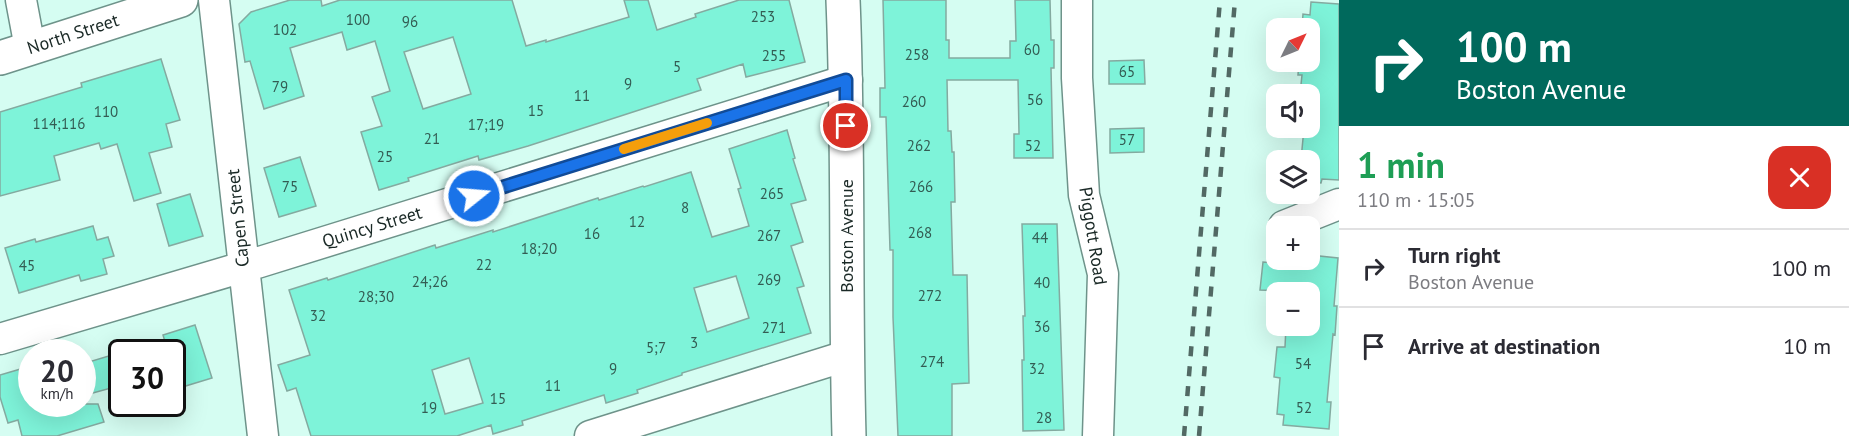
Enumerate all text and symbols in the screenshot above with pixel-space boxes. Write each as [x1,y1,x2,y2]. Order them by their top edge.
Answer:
house number: 253 [751,7,775,26]
street label: North Street [24,8,122,59]
house number: 100 [346,10,370,29]
house number: 96 [402,12,418,31]
north arrow [1266,18,1320,72]
map controls [1266,18,1320,336]
text: 100 m [1456,19,1572,74]
house number: 102 [273,20,297,39]
icon: right [1357,24,1435,102]
house number: 60 [1024,40,1040,59]
house number: 258 [905,45,929,64]
house number: 255 [762,46,786,65]
house number: 5 [673,57,681,76]
house number: 65 [1119,62,1135,81]
text: Boston Avenue [1456,72,1626,106]
house number: 9 [624,74,632,93]
house number: 79 [272,77,288,96]
button: sound [1266,84,1320,138]
house number: 11 [574,86,590,105]
house number: 56 [1027,90,1043,109]
house number: 260 [902,92,926,111]
pin [820,100,871,151]
house number: 15 [528,101,544,120]
house number: 110 [94,102,118,121]
icon: arrive [829,109,862,142]
house number: 114;116 [33,114,85,133]
house number: 17;19 [468,115,504,134]
house number: 21 [424,129,440,148]
house number: 57 [1119,130,1135,149]
house number: 262 [907,136,931,155]
house number: 52 [1025,136,1041,155]
text: 1 min [1357,141,1445,188]
button: close [1768,146,1831,209]
house number: 25 [377,147,393,166]
button: layers [1266,150,1320,204]
position arrow [442,164,506,228]
street label: Capen Street [221,168,254,268]
house number: 75 [282,177,298,196]
house number: 266 [909,177,933,196]
street label: Boston Avenue [835,179,858,293]
house number: 265 [760,184,784,203]
street label: Piggott Road [1074,185,1113,287]
text: 110 m · 15:05 [1357,187,1475,213]
house number: 8 [681,198,689,217]
street label: Quincy Street [319,200,425,253]
house number: 12 [629,212,645,231]
button: + [1266,216,1320,270]
house number: 268 [908,223,932,242]
house number: 16 [584,224,600,243]
house number: 267 [757,226,781,245]
house number: 44 [1032,228,1048,247]
house number: 18;20 [521,239,557,258]
text: Turn right [1408,241,1500,269]
icon: right [1357,252,1390,285]
text: 100 m [1771,254,1831,282]
house number: 22 [476,255,492,274]
house number: 45 [19,256,35,275]
text: Boston Avenue [1408,269,1534,295]
house number: 269 [757,270,781,289]
house number: 24;26 [412,272,448,291]
house number: 40 [1034,273,1050,292]
button: − [1266,282,1320,336]
house number: 272 [918,286,942,305]
house number: 28;30 [358,287,394,306]
house number: 32 [310,306,326,325]
house number: 36 [1034,317,1050,336]
house number: 271 [762,318,786,337]
icon: arrive [1357,330,1390,363]
text: Arrive at destination [1408,332,1600,360]
text: 10 m [1783,332,1831,360]
house number: 3 [690,333,698,352]
house number: 5;7 [646,338,666,357]
speed limit sign: 30 [108,339,186,417]
text: 20 [40,351,74,390]
house number: 274 [920,352,944,371]
house number: 54 [1295,354,1311,373]
house number: 9 [609,359,617,378]
house number: 32 [1029,359,1045,378]
house number: 11 [545,376,561,395]
text: km/h [41,384,73,403]
house number: 15 [490,389,506,408]
house number: 19 [421,398,437,417]
house number: 52 [1296,398,1312,417]
house number: 28 [1036,408,1052,427]

